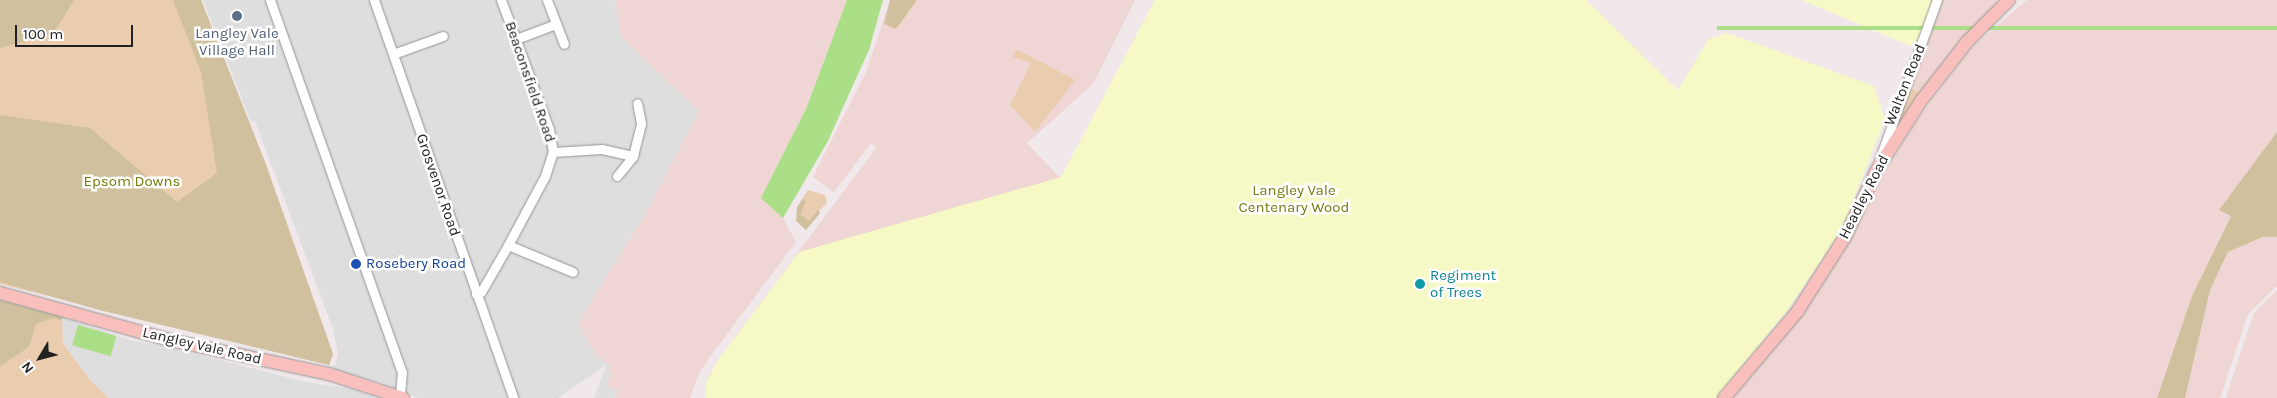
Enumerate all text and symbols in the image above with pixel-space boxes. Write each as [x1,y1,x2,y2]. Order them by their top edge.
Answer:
marker: Langley Vale Village Hall [231,10,243,22]
scale bar [18,15,135,47]
street label: Beaconsfield Road [501,19,559,145]
place label: Langley Vale Village Hall [195,24,279,59]
text: 100 m [23,25,63,43]
street label: Walton Road [1880,42,1930,128]
street label: Grosvenor Road [412,131,464,239]
street label: Headley Road [1835,152,1893,242]
park label: Epsom Downs [84,173,180,191]
park label: Langley Vale Centenary Wood [1239,181,1349,216]
place label: Rosebery Road [366,255,466,273]
marker: Rosebery Road [350,258,362,270]
place label: Regiment of Trees [1430,266,1496,301]
marker: Regiment of Trees [1414,278,1426,290]
street label: Langley Vale Road [141,324,263,368]
north arrow [15,333,65,383]
text: N [18,358,37,376]

